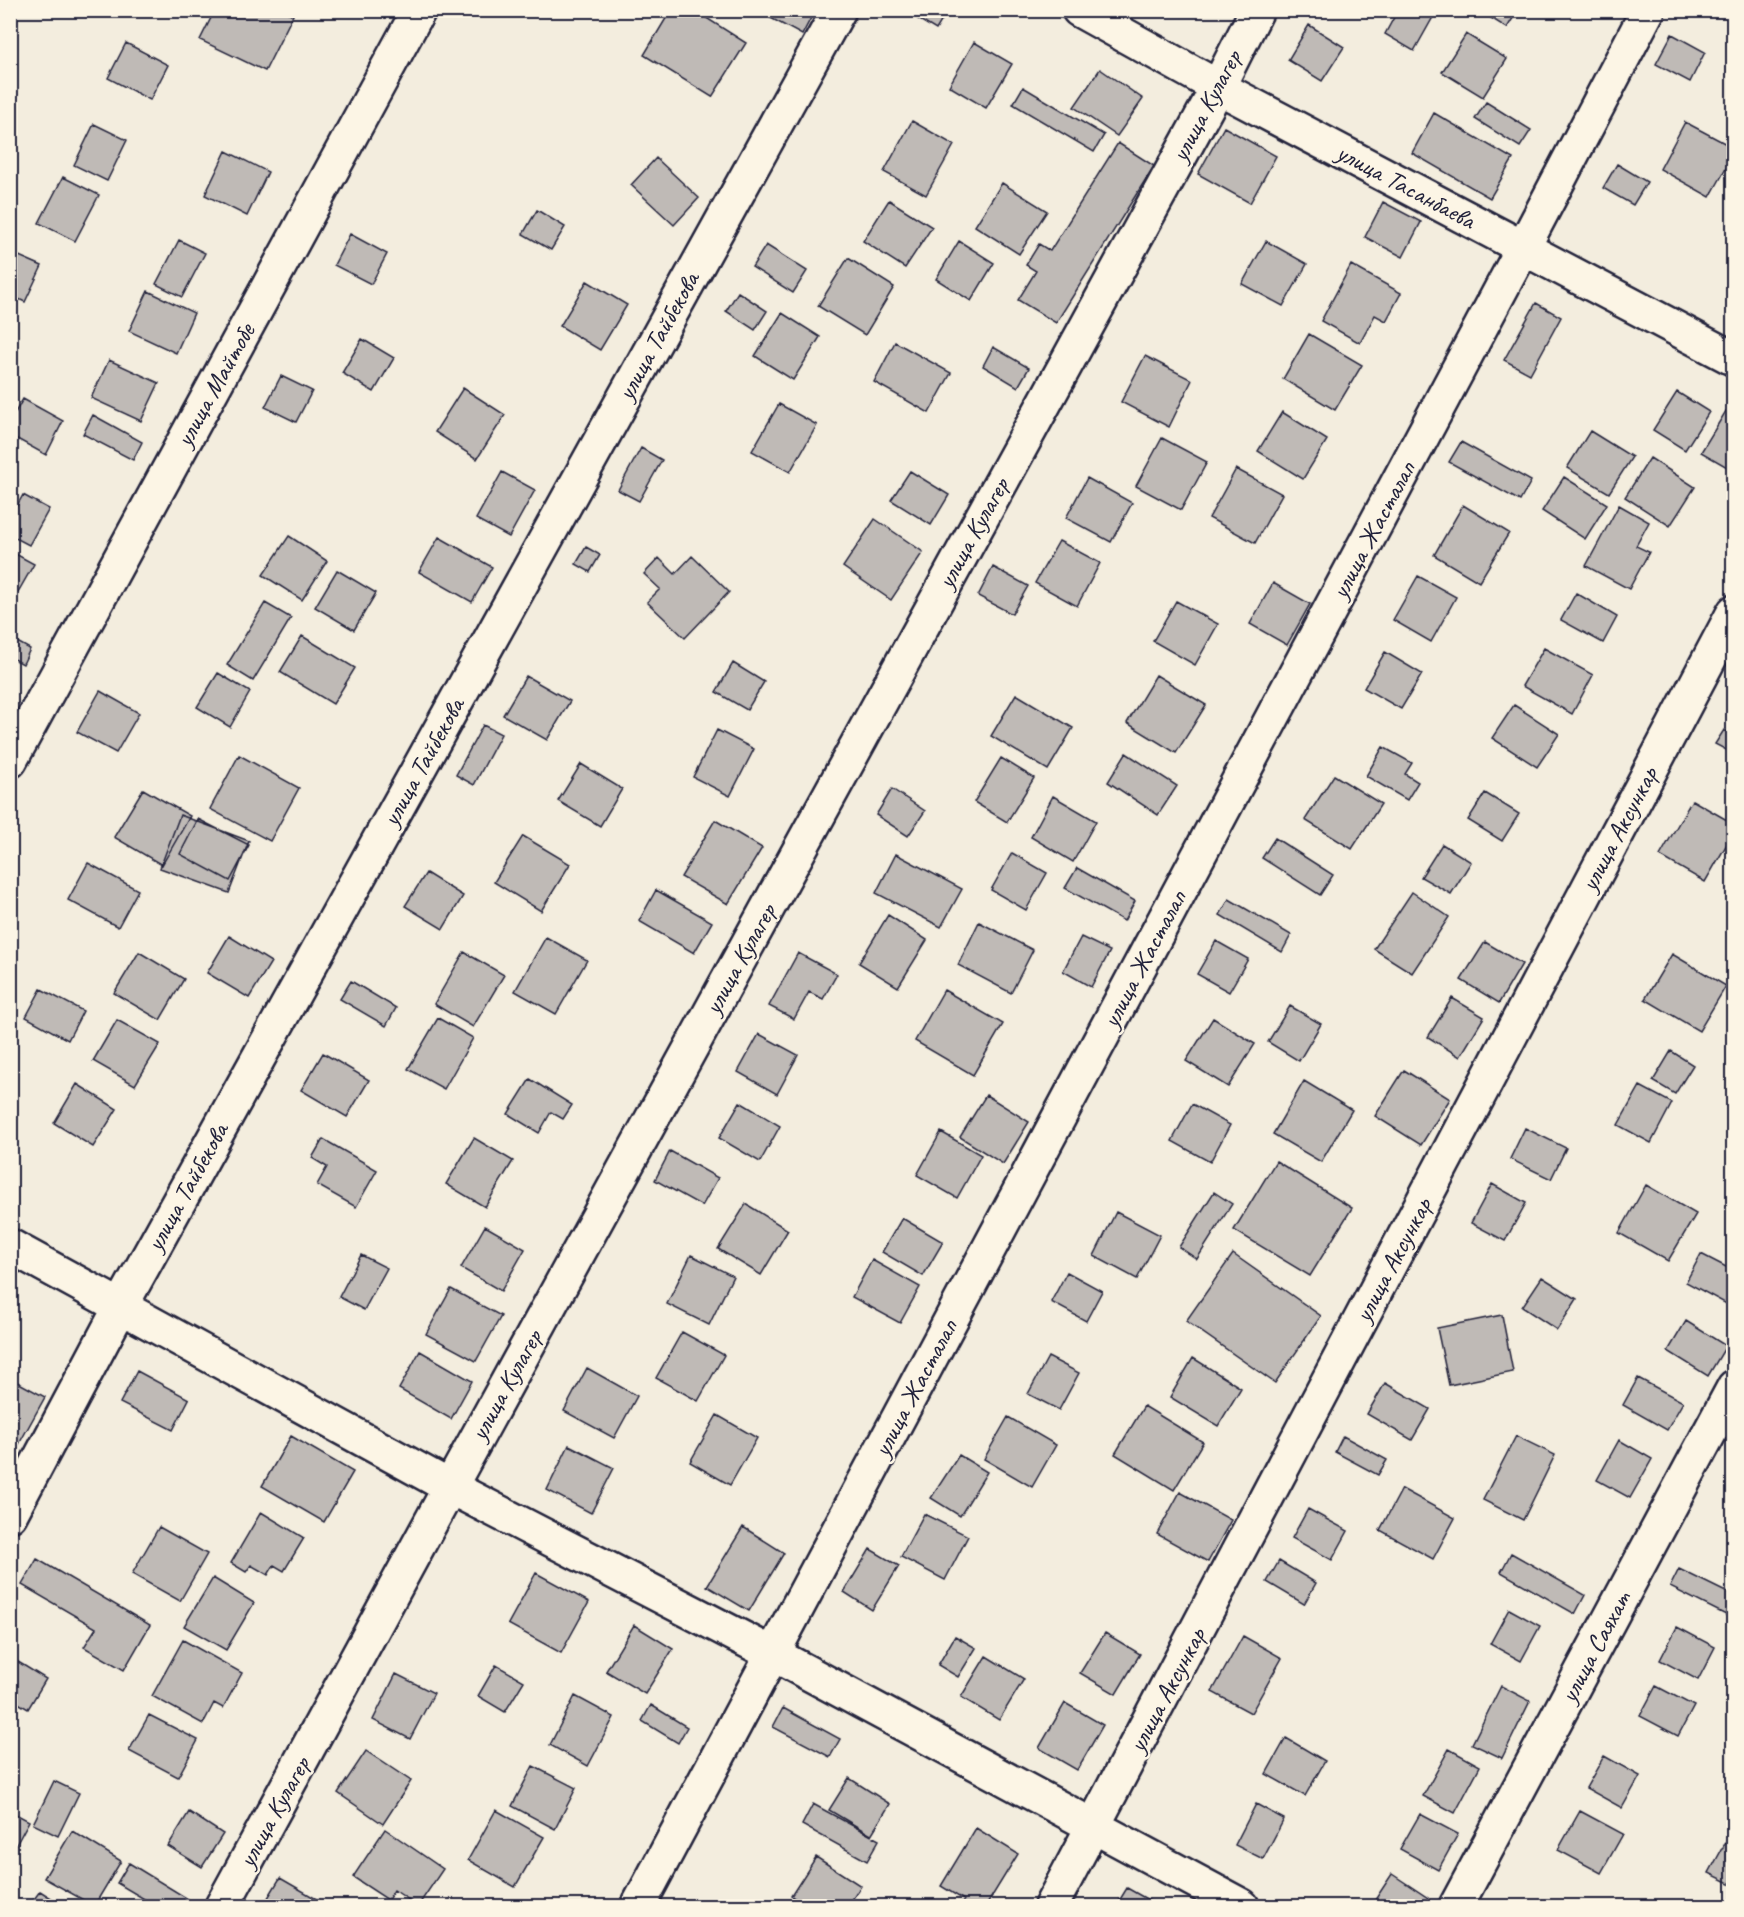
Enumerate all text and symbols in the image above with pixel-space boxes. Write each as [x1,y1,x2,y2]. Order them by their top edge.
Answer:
street label: улица Кулагер [1162,43,1250,169]
street label: улица Тасанбаева [1329,135,1482,237]
street label: улица Тайбекова [608,264,708,408]
street label: улица Майтобе [167,316,263,454]
street label: улица Жасталап [1322,455,1424,606]
street label: улица Кулагер [928,470,1018,596]
street label: улица Тайбекова [373,690,473,834]
street label: улица Аксункар [1572,760,1666,899]
street label: улица Жасталап [1093,884,1195,1035]
street label: улица Кулагер [695,896,785,1022]
street label: улица Тайбекова [137,1115,237,1259]
street label: улица Аксункар [1346,1191,1440,1330]
street label: улица Жасталап [864,1313,966,1464]
street label: улица Кулагер [461,1322,551,1448]
street label: улица Саяхат [1551,1584,1639,1710]
street label: улица Аксункар [1120,1621,1214,1760]
street label: улица Кулагер [229,1749,319,1875]

